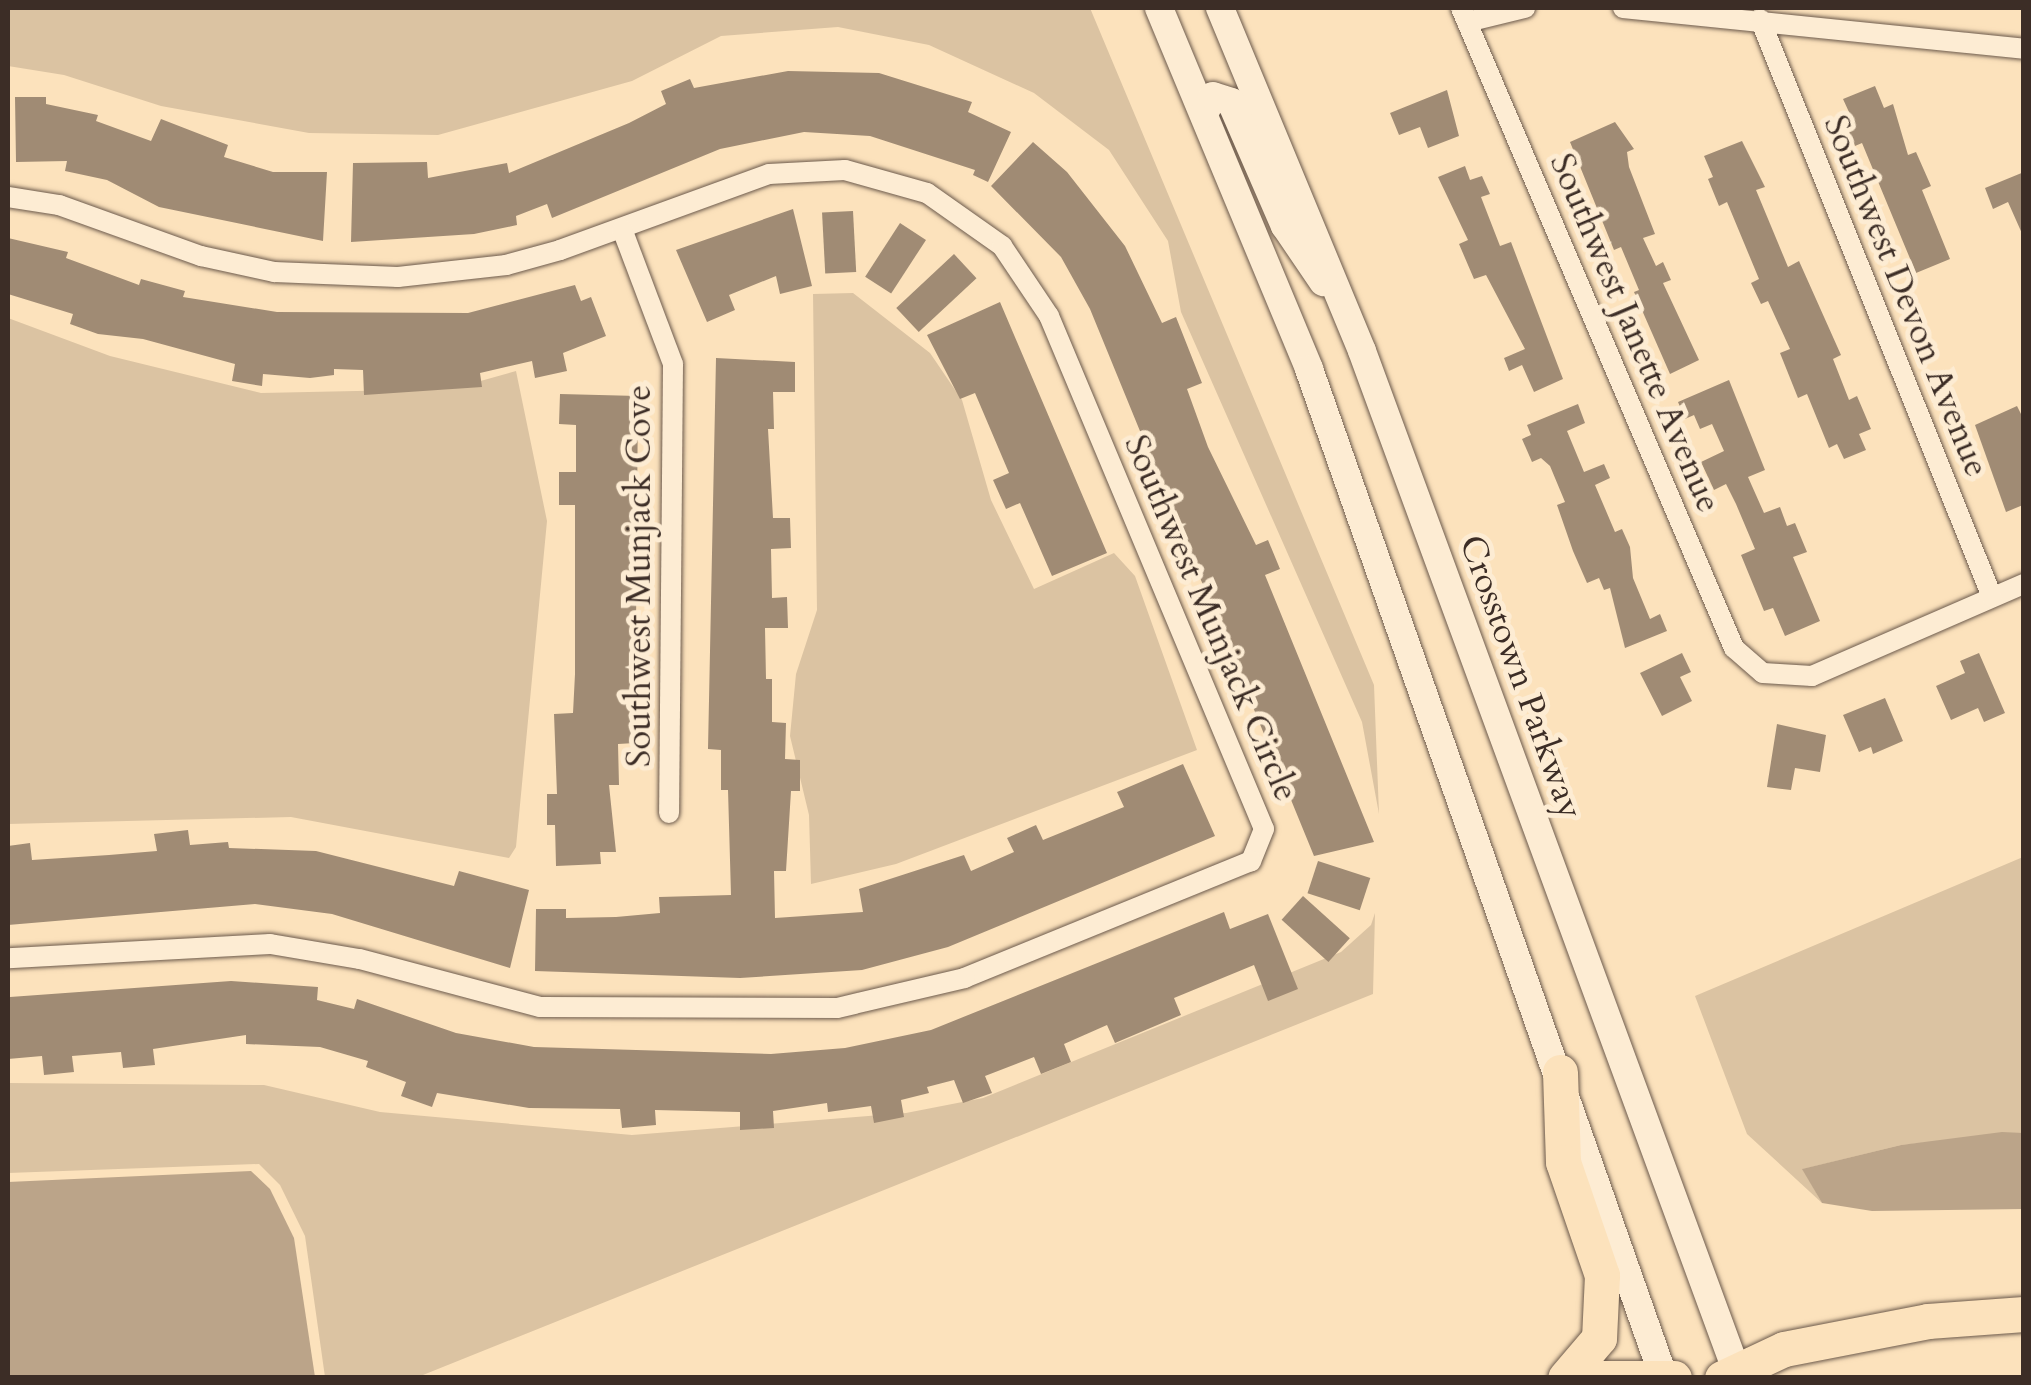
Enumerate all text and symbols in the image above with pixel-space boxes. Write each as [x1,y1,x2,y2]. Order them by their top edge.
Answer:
street label: Southwest Devon Avenue [1814,109,1998,483]
street label: Southwest Janette Avenue [1540,147,1730,519]
street label: Southwest Munjack Cove [618,385,660,767]
street label: Southwest Munjack Circle [1115,429,1307,807]
street label: Crosstown Parkway [1450,530,1592,824]

